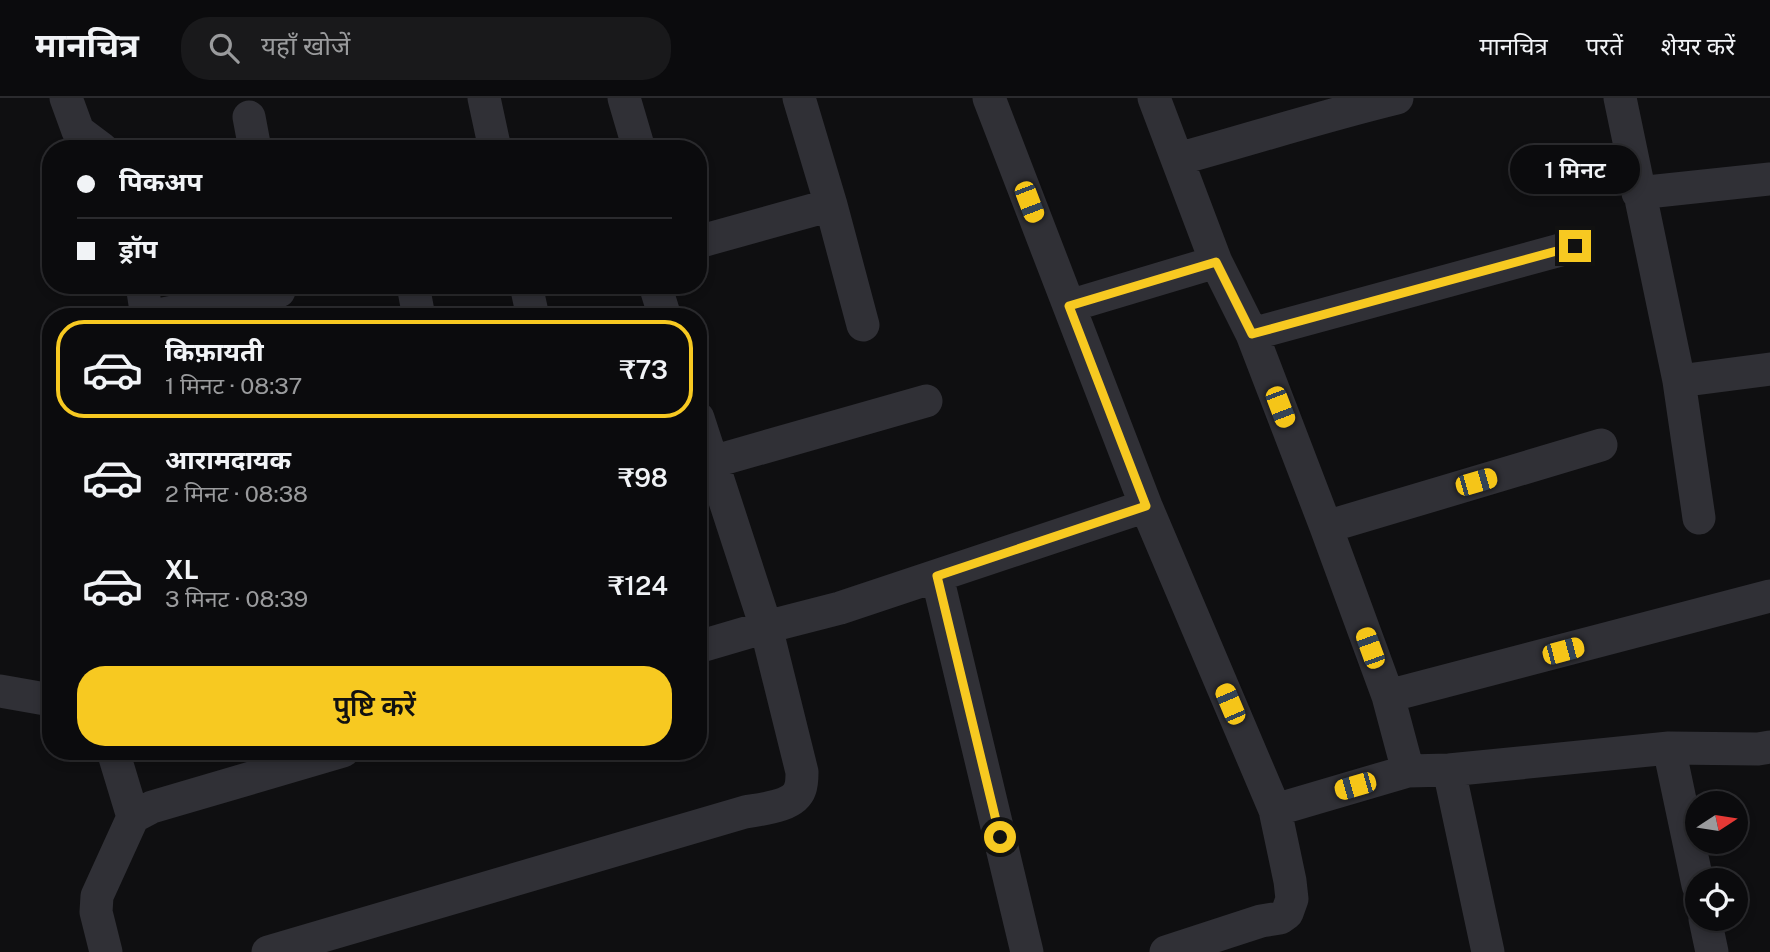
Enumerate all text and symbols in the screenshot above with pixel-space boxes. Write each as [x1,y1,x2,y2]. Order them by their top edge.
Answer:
search box [181,17,671,80]
text: मानचित्र [35,26,139,64]
icon: search [205,29,243,67]
text: यहाँ खोजें [261,30,350,61]
text: मानचित्र [1479,32,1548,60]
text: परतें [1586,32,1623,60]
text: शेयर करें [1661,32,1735,60]
callout: 1 मिनट [1510,144,1640,194]
text: 1 मिनट [1544,156,1606,183]
text: पिकअप [119,166,202,197]
car [1012,179,1047,225]
route end [1559,230,1591,262]
text: ड्रॉप [119,233,157,264]
text: किफ़ायती [165,336,264,367]
icon: car [81,338,144,401]
text: ₹73 [619,354,668,385]
text: 1 मिनट · 08:37 [165,372,302,399]
car [1263,384,1298,430]
text: आरामदायक [165,444,291,475]
icon: car [81,446,144,509]
text: ₹98 [618,462,668,493]
car [1453,466,1500,498]
text: 2 मिनट · 08:38 [165,480,308,507]
icon: car [81,554,144,617]
text: XL [165,554,199,585]
text: ₹124 [608,570,668,601]
text: 3 मिनट · 08:39 [165,585,308,612]
car [1353,625,1388,671]
car [1540,635,1587,667]
button: पुष्टि करें [77,666,672,746]
car [1213,681,1248,727]
car [1332,770,1379,802]
north arrow [1685,791,1748,854]
map controls [1685,791,1748,931]
route start [984,821,1016,853]
button: locate [1685,868,1748,931]

